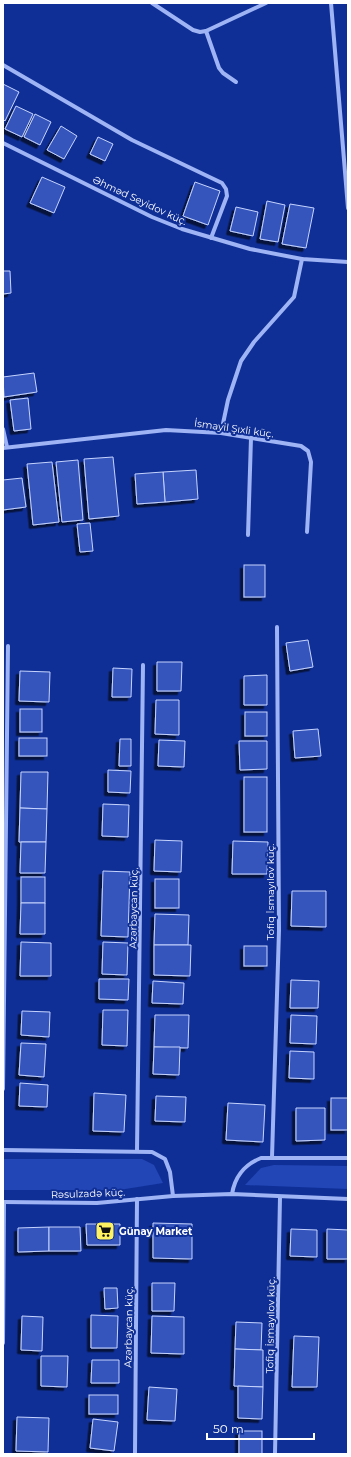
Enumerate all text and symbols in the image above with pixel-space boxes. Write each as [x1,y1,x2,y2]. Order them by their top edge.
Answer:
street label: Əhməd Seyidov küç. [90,173,189,228]
street label: İsmayil Şıxli küç. [193,416,275,441]
street label: Tofiq İsmayılov küç. [264,844,277,940]
street label: Azərbaycan küç. [126,867,141,949]
street label: Rəsulzadə küç. [51,1186,126,1201]
supermarket icon: Günay Market [94,1220,116,1242]
place label: Günay Market [119,1225,193,1238]
street label: Tofiq İsmayılov küç. [263,1277,278,1373]
street label: Azərbaycan küç. [121,1286,136,1368]
scale bar [207,1415,314,1441]
text: 50 m [213,1421,244,1436]

